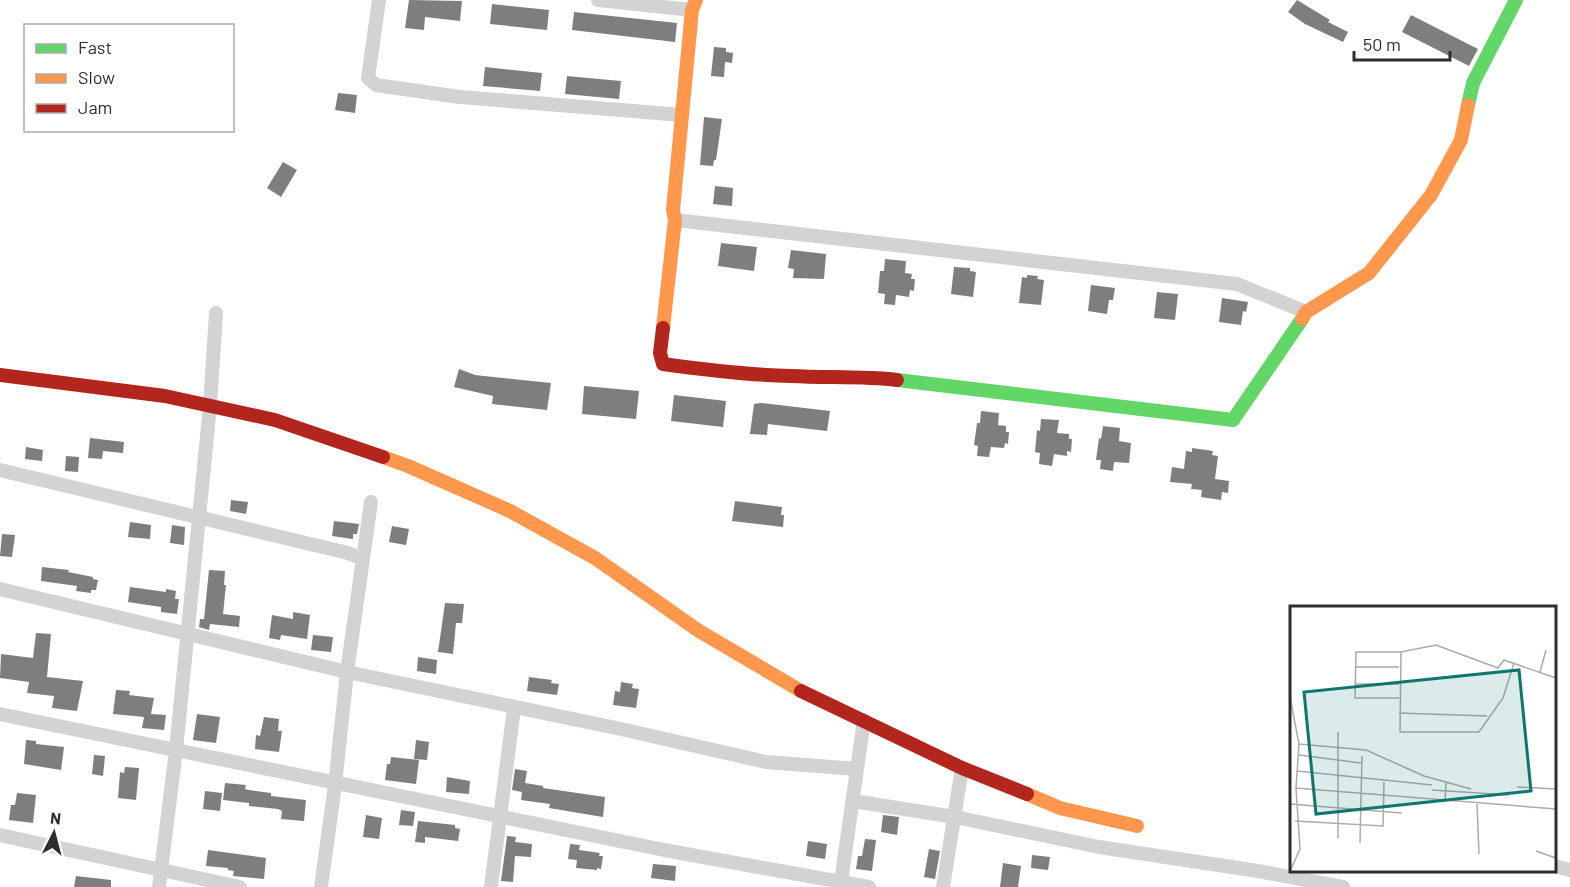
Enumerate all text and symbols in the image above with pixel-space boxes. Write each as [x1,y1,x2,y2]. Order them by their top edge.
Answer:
legend [24,24,234,132]
scale bar [1354,24,1450,62]
text: 50 m [1363,33,1401,55]
text: Fast [78,36,112,58]
text: Slow [78,66,115,88]
text: Jam [78,96,112,118]
inset map [1290,606,1555,872]
north arrow [24,803,84,863]
text: N [49,808,62,828]

